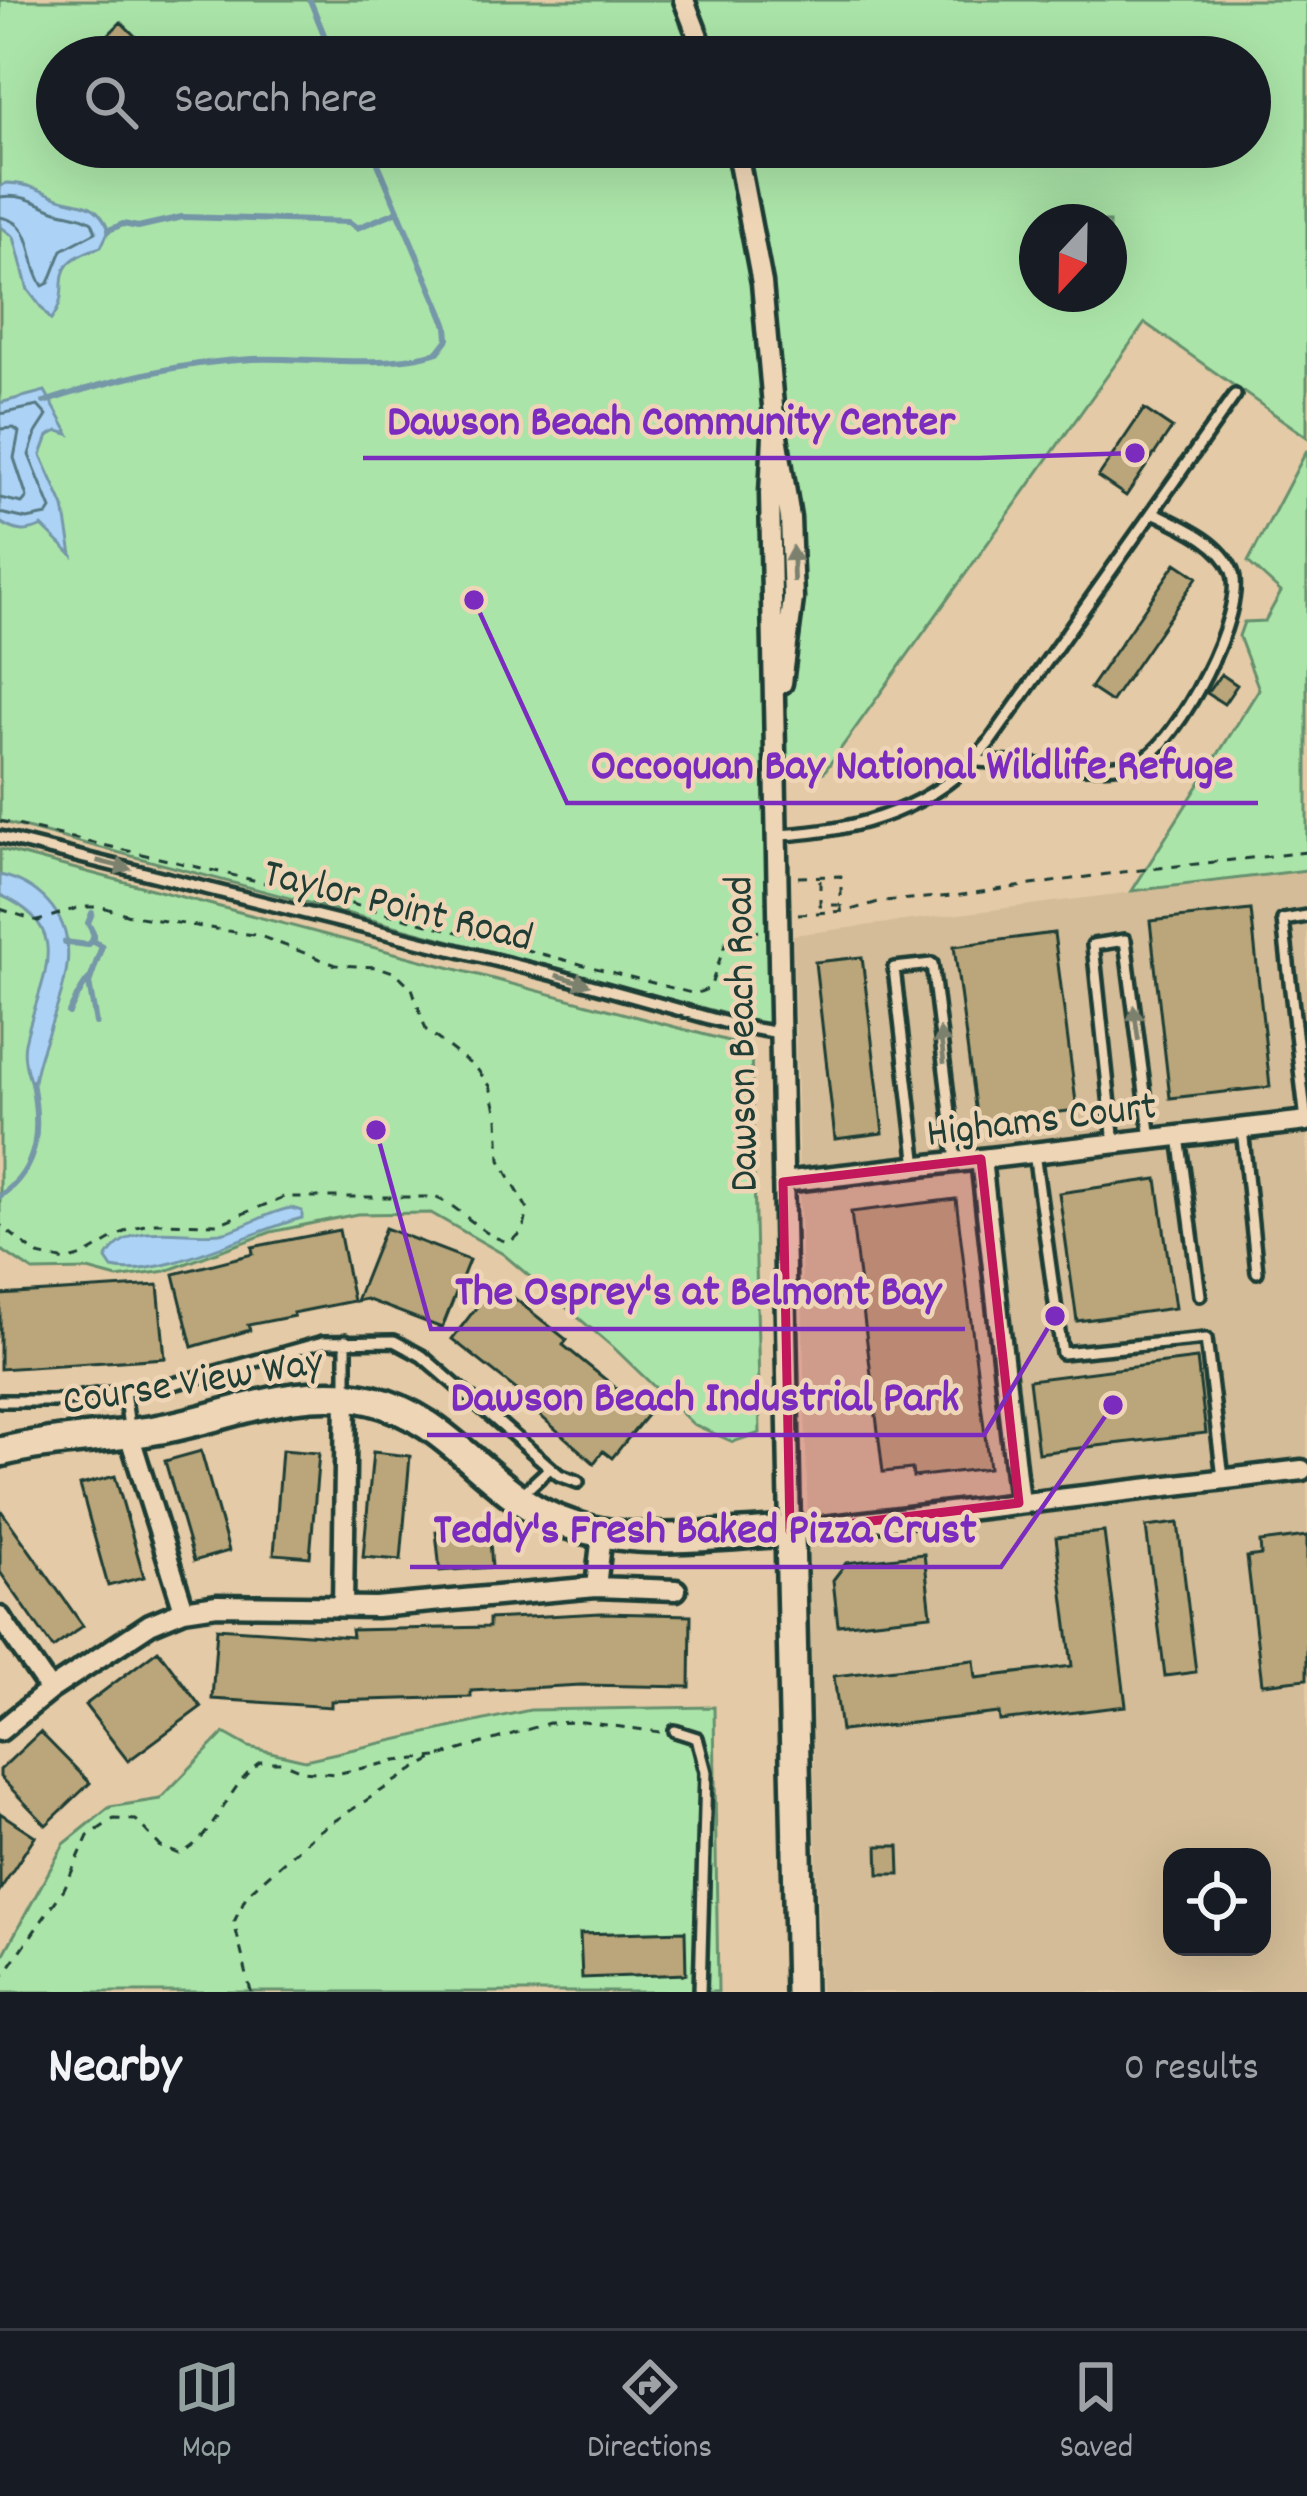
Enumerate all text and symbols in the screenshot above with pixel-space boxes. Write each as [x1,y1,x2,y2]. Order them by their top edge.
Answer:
search box [36,36,1271,168]
icon: search [78,69,144,135]
text: Search here [174,70,377,134]
north arrow [1019,204,1127,312]
callout: Dawson Beach Community Center [363,377,979,458]
text: Dawson Beach Community Center [387,393,956,457]
one-way arrow [783,544,802,582]
callout: Occoquan Bay National Wildlife Refuge [567,722,1258,803]
text: Occoquan Bay National Wildlife Refuge [591,737,1233,801]
street label: Taylor Point Road [256,846,538,971]
one-way arrow [95,856,132,875]
street label: Dawson Beach Road [712,875,778,1192]
one-way arrow [556,972,592,990]
one-way arrow [1126,1004,1145,1041]
one-way arrow [932,1027,951,1064]
street label: Highams Court [923,1079,1160,1167]
callout: The Osprey's at Belmont Bay [431,1248,965,1329]
text: The Osprey's at Belmont Bay [455,1263,943,1327]
street label: Course View Way [59,1335,329,1435]
callout: Dawson Beach Industrial Park [427,1354,984,1435]
text: Dawson Beach Industrial Park [450,1369,960,1433]
callout: Teddy's Fresh Baked Pizza Crust [410,1486,1001,1567]
text: Teddy's Fresh Baked Pizza Crust [433,1501,977,1565]
map controls [1163,1848,1271,1956]
button: locate [1163,1848,1271,1956]
text: Nearby [48,2034,181,2106]
text: 0 results [1124,2043,1259,2098]
tab: Map [174,2354,240,2473]
tab: Directions [587,2354,712,2473]
tab: Saved [1060,2354,1133,2473]

